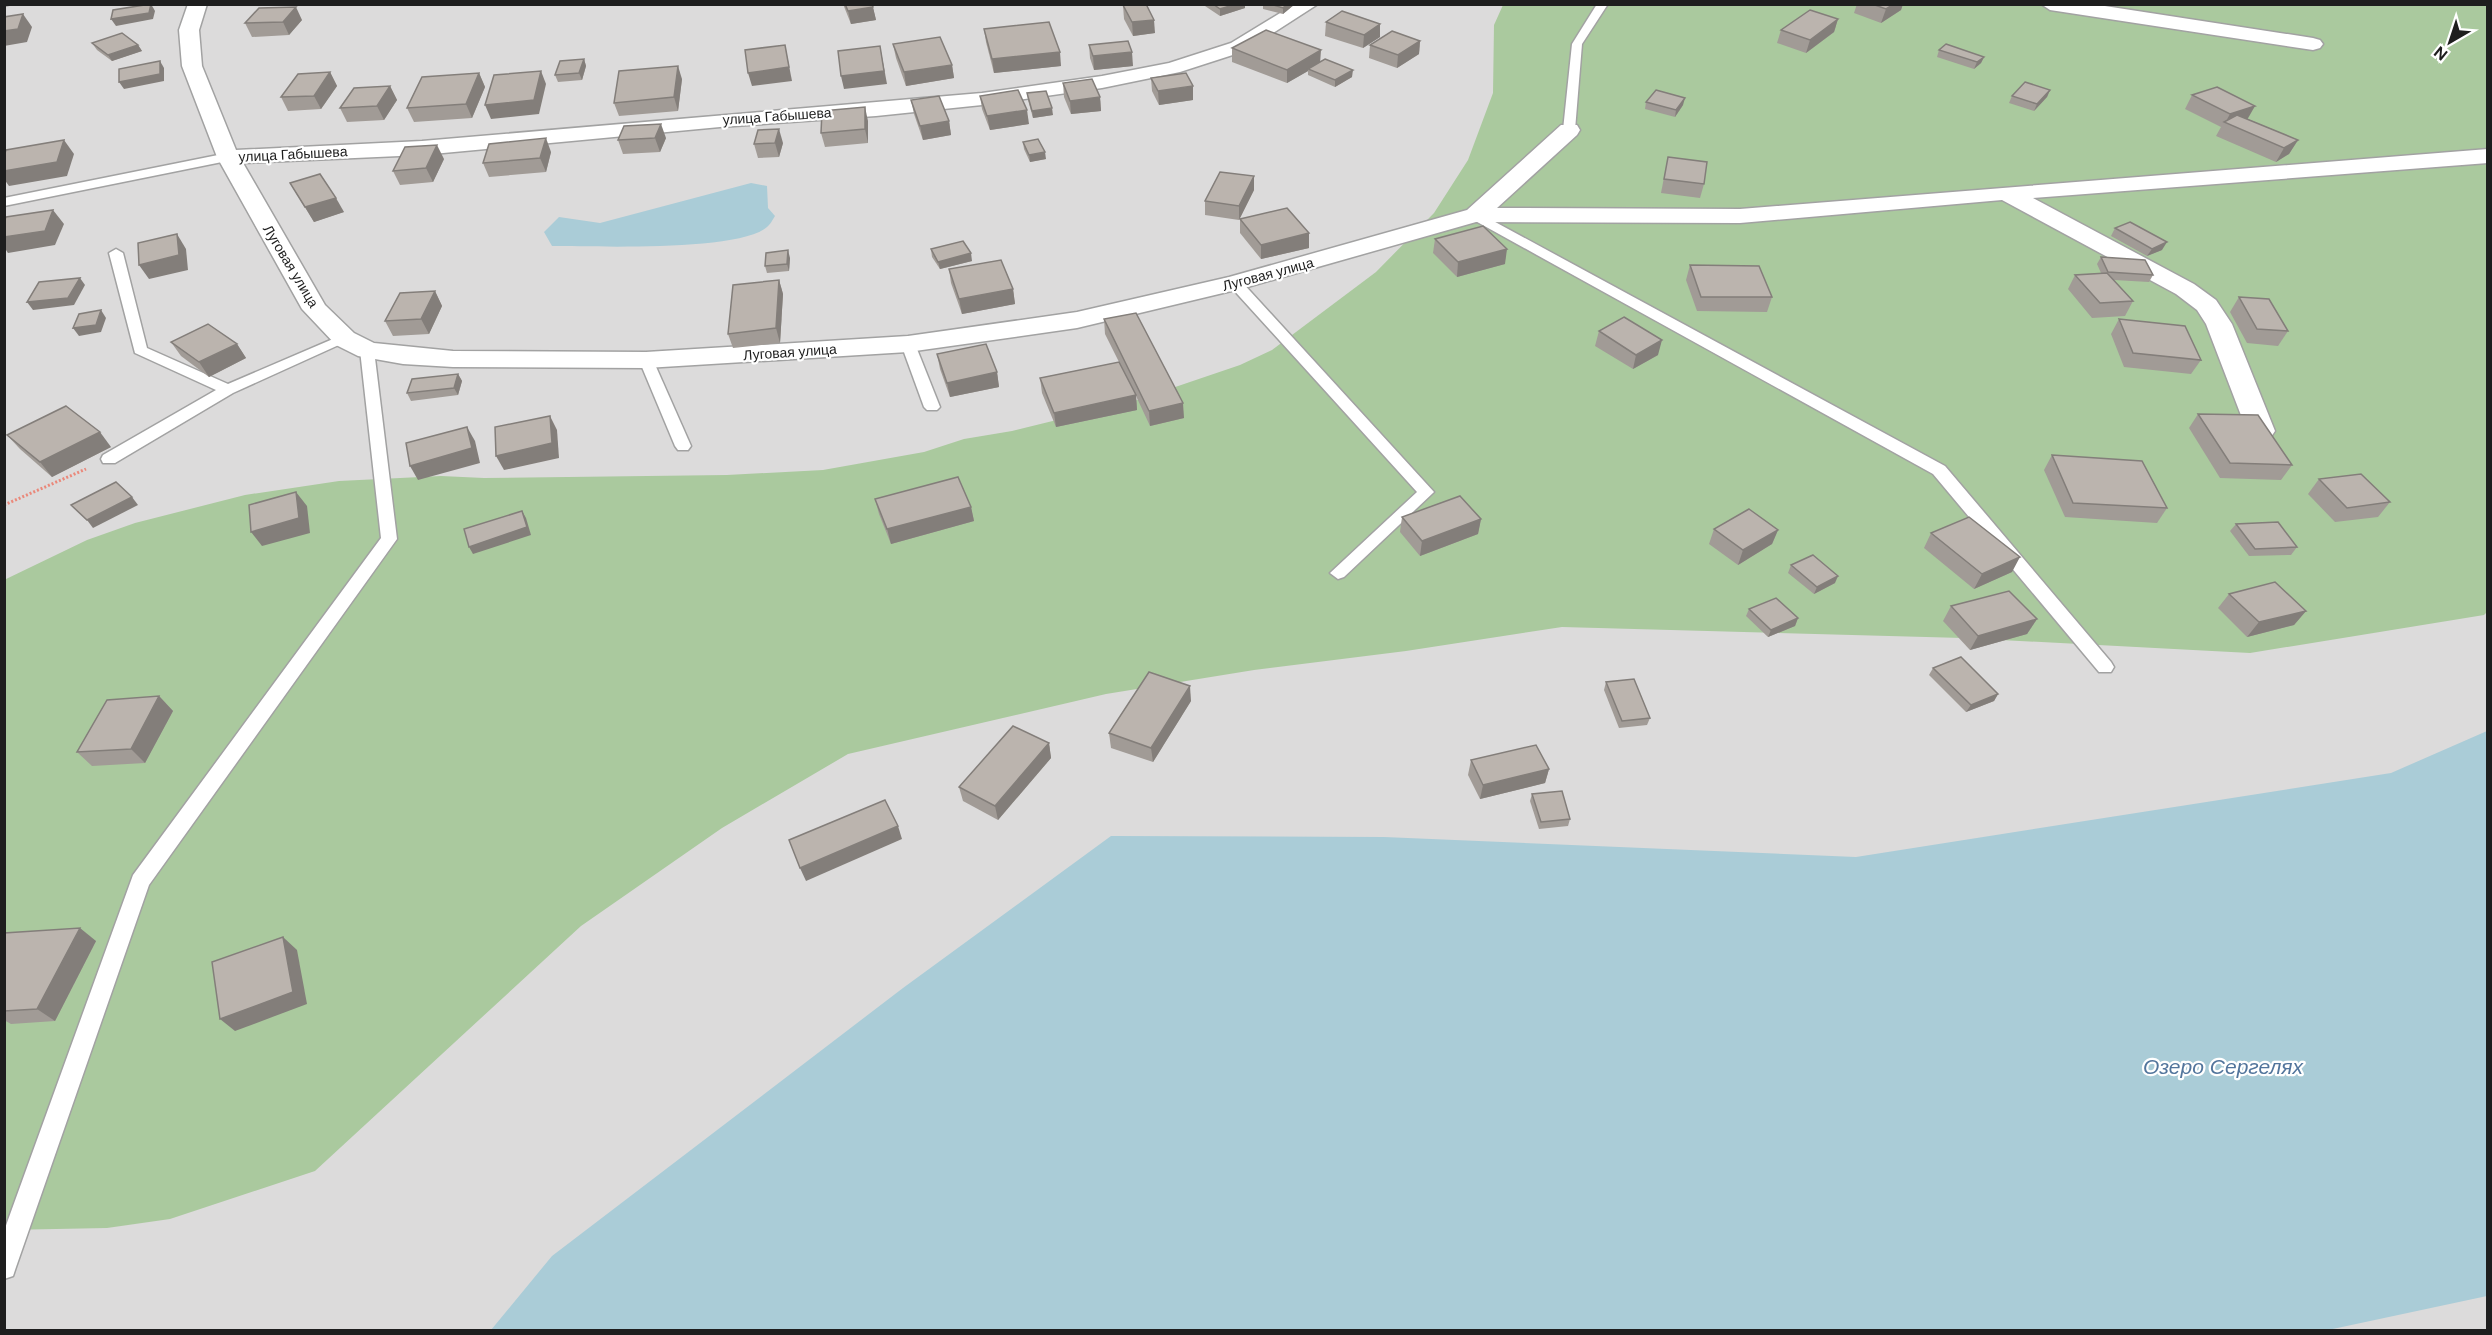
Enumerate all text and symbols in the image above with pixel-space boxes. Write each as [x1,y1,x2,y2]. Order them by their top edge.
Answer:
north arrow [2420,12,2480,72]
text: N [2430,41,2452,65]
street label: улица Габышева [722,103,832,129]
street label: улица Габышева [238,142,348,166]
street label: Луговая улица [259,221,323,311]
street label: Луговая улица [1220,253,1316,295]
street label: Луговая улица [743,340,838,364]
water label: Озеро Сергелях [2143,1053,2304,1081]

